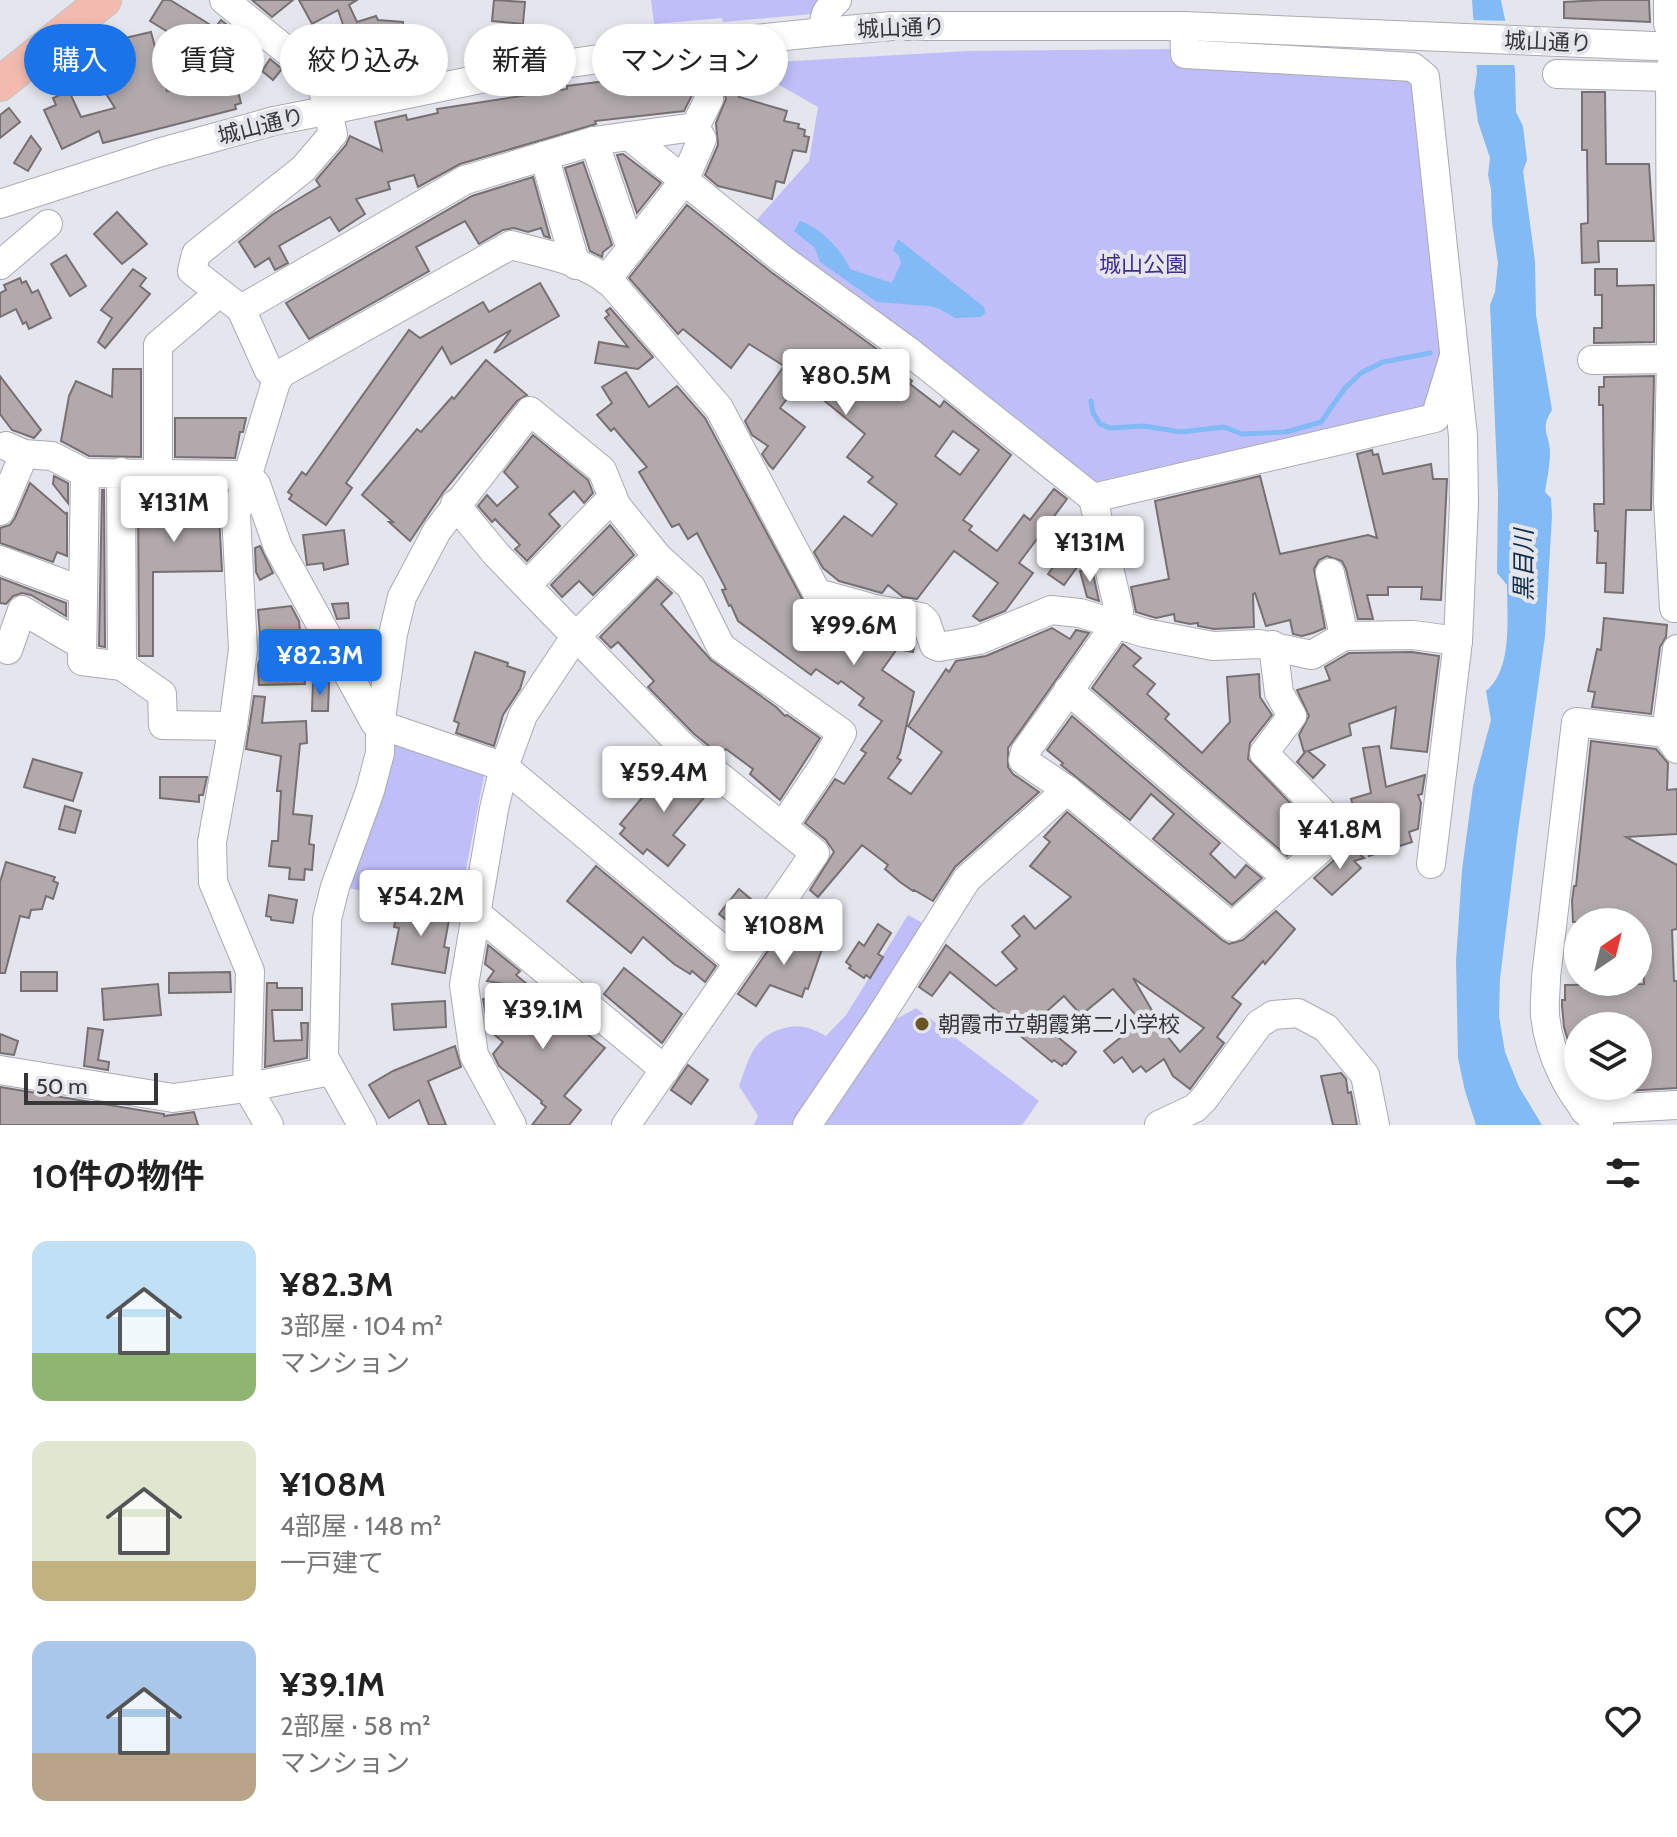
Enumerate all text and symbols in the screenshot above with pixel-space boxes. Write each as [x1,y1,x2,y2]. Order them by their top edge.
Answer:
street label: 城山通り [857,13,945,43]
chip: 購入 [24,24,136,96]
chip: 賃貸 [152,24,264,96]
chip: 絞り込み [280,24,448,96]
chip: 新着 [464,24,576,96]
chip: マンション [592,24,788,96]
street label: 城山通り [1504,27,1592,57]
street label: 城山通り [215,102,307,150]
park label: 城山公園 [1099,251,1187,278]
pin: ¥80.5M [781,349,911,417]
text: ¥80.5M [801,359,891,391]
pin: ¥131M [118,476,230,544]
text: ¥131M [139,486,209,518]
pin: ¥131M [1034,516,1146,584]
text: ¥131M [1055,526,1125,558]
water label: 黒目川 [1509,526,1538,601]
pin: ¥99.6M [789,599,919,667]
text: ¥99.6M [811,609,897,641]
pin: ¥82.3M [255,629,385,697]
text: ¥82.3M [277,639,363,671]
pin: ¥59.4M [599,746,729,814]
text: ¥59.4M [620,756,708,788]
pin: ¥41.8M [1275,803,1405,871]
text: ¥41.8M [1298,813,1382,845]
pin: ¥54.2M [356,870,486,938]
text: ¥54.2M [378,880,465,912]
pin: ¥108M [728,899,840,967]
north arrow [1564,908,1652,996]
map controls [1564,908,1652,1100]
text: ¥108M [743,909,825,941]
pin: ¥39.1M [478,983,608,1051]
text: ¥39.1M [503,993,583,1025]
place label: 朝霞市立朝霞第二小学校 [938,1011,1180,1038]
button: layers [1564,1012,1652,1100]
marker: 朝霞市立朝霞第二小学校 [913,1015,931,1033]
scale bar [24,1069,158,1105]
text: 50 m [36,1073,88,1100]
icon: filters [1601,1151,1645,1195]
text: 10件の物件 [32,1155,205,1197]
text: ¥82.3M [280,1263,393,1305]
icon: home [96,1273,192,1369]
icon: heart [1601,1299,1645,1343]
text: 3部屋 · 104 m² [280,1310,443,1342]
text: マンション [280,1347,410,1379]
text: ¥108M [280,1463,386,1505]
icon: home [96,1473,192,1569]
icon: heart [1601,1499,1645,1543]
text: 4部屋 · 148 m² [280,1510,441,1542]
text: 一戸建て [280,1547,384,1579]
text: ¥39.1M [280,1663,385,1705]
icon: home [96,1673,192,1769]
icon: heart [1601,1699,1645,1743]
text: 2部屋 · 58 m² [280,1710,431,1742]
text: マンション [280,1747,410,1779]

